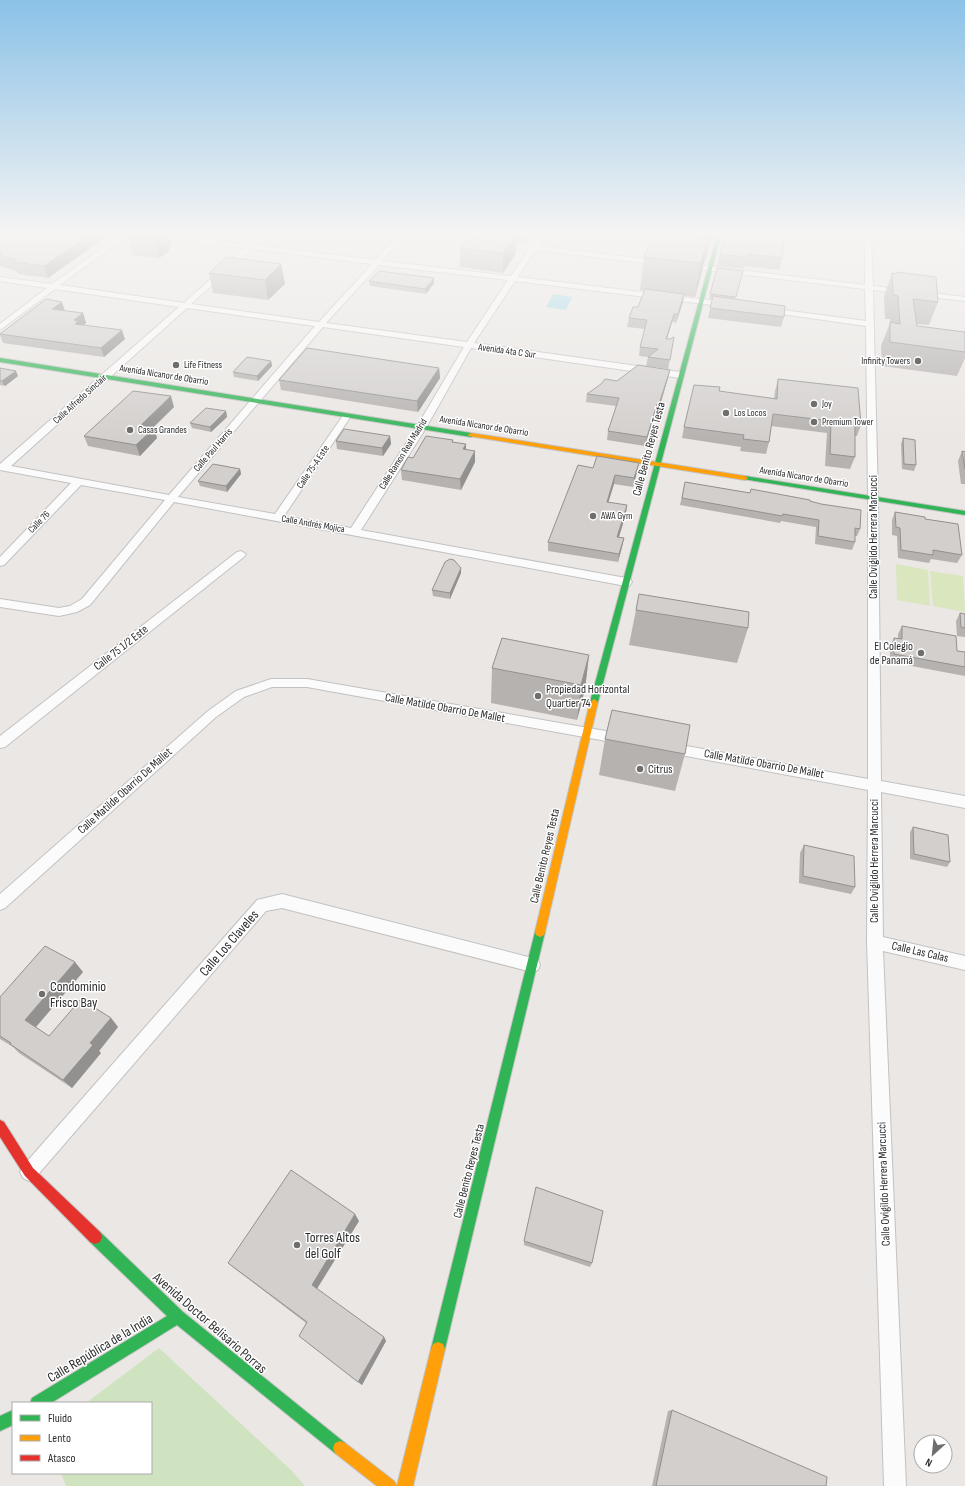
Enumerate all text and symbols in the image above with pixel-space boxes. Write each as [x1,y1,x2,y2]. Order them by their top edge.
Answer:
street label: Avenida 4ta C Sur [476,341,537,361]
place label: Infinity Towers [861,355,910,367]
marker: Infinity Towers [913,356,923,366]
place label: Life Fitness [184,359,222,371]
marker: Life Fitness [171,360,181,370]
street label: Avenida Nicanor de Obarrio [118,362,209,388]
street label: Calle Alfredo Sinclair [51,372,110,426]
place label: Joy [821,398,832,410]
marker: Joy [809,399,819,409]
street label: Calle Benito Reyes Testa [629,400,669,498]
place label: Los Locos [734,407,767,419]
marker: Los Locos [721,408,731,418]
street label: Avenida Nicanor de Obarrio [438,413,529,439]
street label: Calle Ramon Real Madrid [376,416,430,492]
place label: Premium Tower [822,416,874,428]
marker: Premium Tower [809,417,819,427]
place label: Casas Grandes [138,424,187,436]
marker: Casas Grandes [125,425,135,435]
street label: Calle Paul Harris [191,426,235,474]
street label: Calle 75-A Este [294,443,332,491]
street label: Avenida Nicanor de Obarrio [758,464,849,490]
street label: Calle Ovigildo Herrera Marcucci [866,475,881,599]
street label: Calle 76 [26,508,52,536]
place label: AWA Gym [600,510,632,522]
marker: AWA Gym [588,511,598,521]
street label: Calle Andrés Mojica [280,513,346,536]
street label: Calle 75 1/2 Este [91,622,151,674]
place label: El Colegio de Panamá [870,639,913,668]
marker: El Colegio de Panamá [916,648,926,658]
place label: Propiedad Horizontal Quartier 74 [546,682,629,711]
street label: Calle Matilde Obarrio De Mallet [384,690,507,726]
marker: Propiedad Horizontal Quartier 74 [533,691,543,701]
street label: Calle Matilde Obarrio De Mallet [75,744,176,837]
street label: Calle Matilde Obarrio De Mallet [703,746,826,782]
place label: Citrus [648,762,672,777]
marker: Citrus [635,764,645,774]
street label: Calle Ovigildo Herrera Marcucci [867,799,882,923]
street label: Calle Benito Reyes Testa [527,807,563,905]
street label: Calle Los Claveles [196,906,262,980]
street label: Calle Las Calas [890,938,950,966]
place label: Condominio Frisco Bay [50,978,106,1011]
marker: Condominio Frisco Bay [37,989,47,999]
street label: Calle Benito Reyes Testa [450,1122,488,1220]
street label: Calle Ovigildo Herrera Marcucci [874,1122,894,1246]
place label: Torres Altos del Golf [305,1229,360,1262]
marker: Torres Altos del Golf [292,1240,302,1250]
street label: Avenida Doctor Belisario Porras [149,1268,271,1377]
street label: Calle República de la India [44,1310,156,1386]
legend [12,1402,152,1474]
text: Fluido [48,1411,72,1426]
text: Lento [48,1431,71,1446]
north arrow [913,1434,953,1474]
text: Atasco [47,1451,75,1466]
text: N [923,1455,934,1470]

